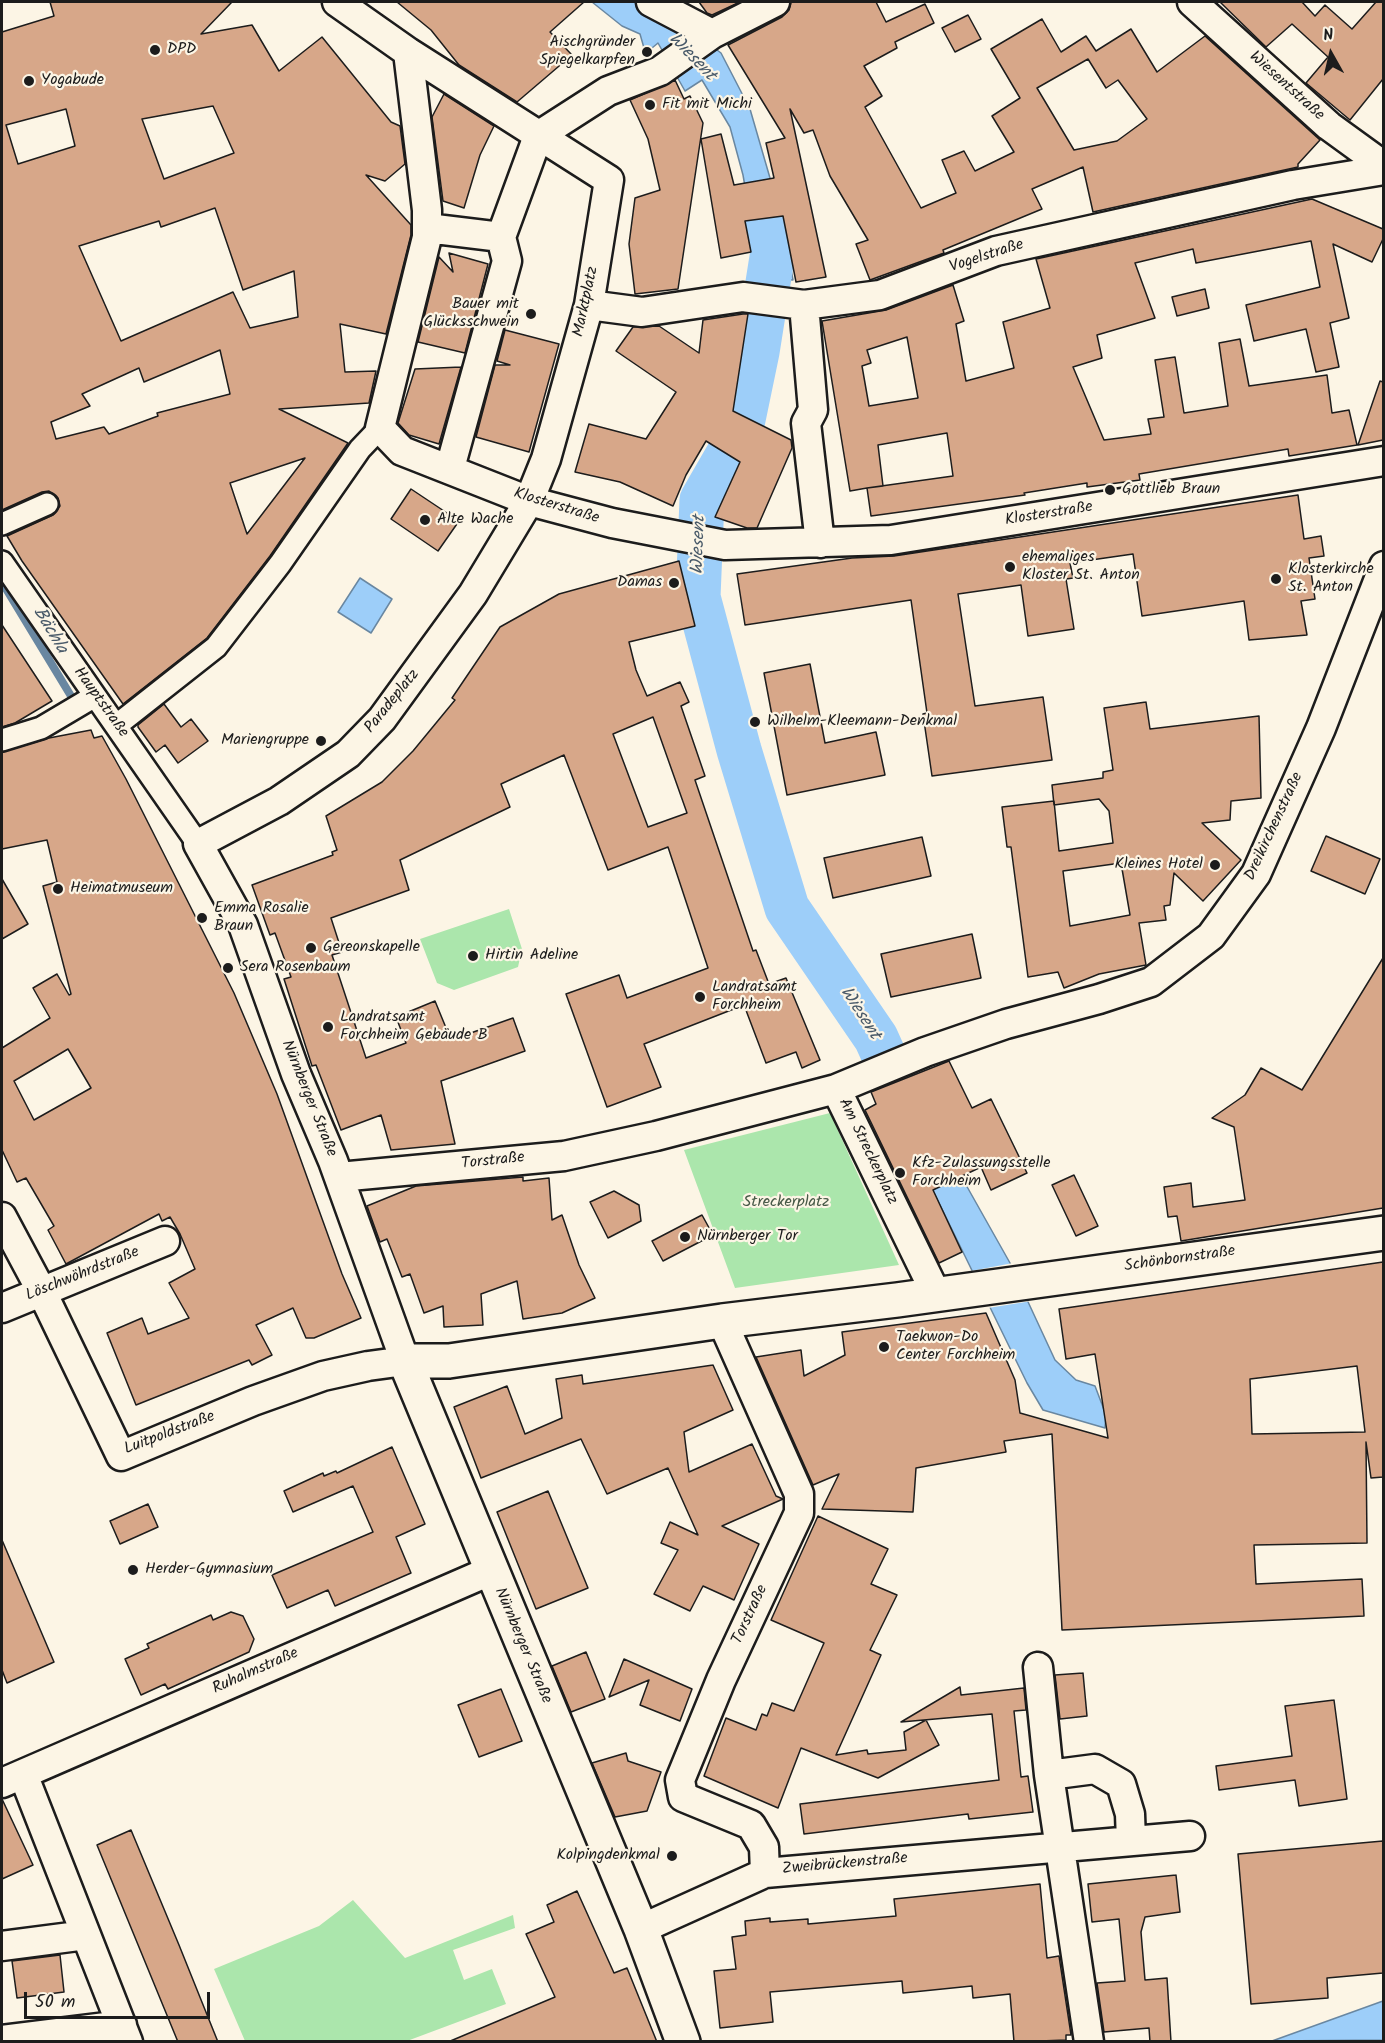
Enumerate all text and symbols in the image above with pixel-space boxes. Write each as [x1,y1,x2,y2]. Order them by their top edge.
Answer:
text: N [1322,23,1335,49]
north arrow [1301,24,1361,84]
water label: Wiesent [663,29,719,87]
place label: Aischgründer Spiegelkarpfen [539,33,635,71]
place label: DPD [167,40,196,60]
marker: DPD [148,43,162,57]
marker: Aischgründer Spiegelkarpfen [640,45,654,59]
street label: Wiesentstraße [1244,48,1328,126]
place label: Yogabude [41,71,104,91]
marker: Yogabude [22,74,36,88]
place label: Fit mit Michi [662,95,752,115]
marker: Fit mit Michi [643,98,657,112]
street label: Vogelstraße [947,236,1027,278]
street label: Marktplatz [570,265,604,339]
place label: Bauer mit Glücksschwein [423,295,519,333]
marker: Bauer mit Glücksschwein [524,307,538,321]
place label: Gottlieb Braun [1122,480,1220,500]
marker: Gottlieb Braun [1103,483,1117,497]
street label: Klosterstraße [511,485,601,529]
street label: Klosterstraße [1004,499,1094,531]
place label: Alte Wache [437,510,513,530]
marker: Alte Wache [418,513,432,527]
water label: Wiesent [688,515,712,575]
place label: ehemaliges Kloster St. Anton [1022,548,1140,586]
marker: ehemaliges Kloster St. Anton [1003,560,1017,574]
place label: Klosterkirche St. Anton [1288,560,1374,598]
marker: Klosterkirche St. Anton [1269,572,1283,586]
place label: Damas [617,573,662,593]
marker: Damas [667,576,681,590]
water label: Bächla [27,604,71,658]
street label: Hauptstraße [68,664,132,742]
street label: Paradeplatz [361,666,425,738]
place label: Wilhelm-Kleemann-Denkmal [767,712,957,732]
marker: Wilhelm-Kleemann-Denkmal [748,715,762,729]
place label: Mariengruppe [221,731,309,751]
marker: Mariengruppe [314,734,328,748]
street label: Dreikirchenstraße [1242,770,1308,884]
place label: Kleines Hotel [1114,855,1203,875]
marker: Kleines Hotel [1208,858,1222,872]
place label: Heimatmuseum [70,879,173,899]
marker: Heimatmuseum [51,882,65,896]
place label: Emma Rosalie Braun [214,899,309,937]
marker: Emma Rosalie Braun [195,911,209,925]
place label: Gereonskapelle [323,938,420,958]
marker: Gereonskapelle [304,941,318,955]
place label: Hirtin Adeline [485,946,578,966]
marker: Hirtin Adeline [466,949,480,963]
place label: Sera Rosenbaum [240,958,350,978]
marker: Sera Rosenbaum [221,961,235,975]
place label: Landratsamt Forchheim [712,978,797,1016]
water label: Wiesent [834,983,884,1045]
marker: Landratsamt Forchheim [693,990,707,1004]
place label: Landratsamt Forchheim Gebäude B [340,1008,488,1046]
marker: Landratsamt Forchheim Gebäude B [321,1020,335,1034]
street label: Nürnberger Straße [276,1038,340,1160]
street label: Am Streckerplatz [833,1096,901,1208]
street label: Torstraße [460,1149,526,1175]
place label: Kfz-Zulassungsstelle Forchheim [912,1154,1050,1192]
marker: Kfz-Zulassungsstelle Forchheim [893,1166,907,1180]
park label: Streckerplatz [743,1193,829,1213]
place label: Nürnberger Tor [697,1227,798,1247]
marker: Nürnberger Tor [678,1230,692,1244]
street label: Löschwöhrdstraße [23,1243,143,1307]
street label: Schönbornstraße [1123,1243,1237,1277]
place label: Taekwon-Do Center Forchheim [896,1328,1015,1366]
marker: Taekwon-Do Center Forchheim [877,1340,891,1354]
street label: Luitpoldstraße [122,1408,218,1460]
place label: Herder-Gymnasium [145,1560,273,1580]
marker: Herder-Gymnasium [126,1563,140,1577]
street label: Torstraße [729,1582,773,1648]
street label: Nürnberger Straße [489,1585,555,1707]
street label: Ruhalmstraße [210,1644,302,1700]
place label: Kolpingdenkmal [556,1846,660,1866]
marker: Kolpingdenkmal [665,1849,679,1863]
street label: Zweibrückenstraße [782,1850,908,1880]
scale bar [27,1980,213,2018]
text: 50 m [35,1988,75,2017]

